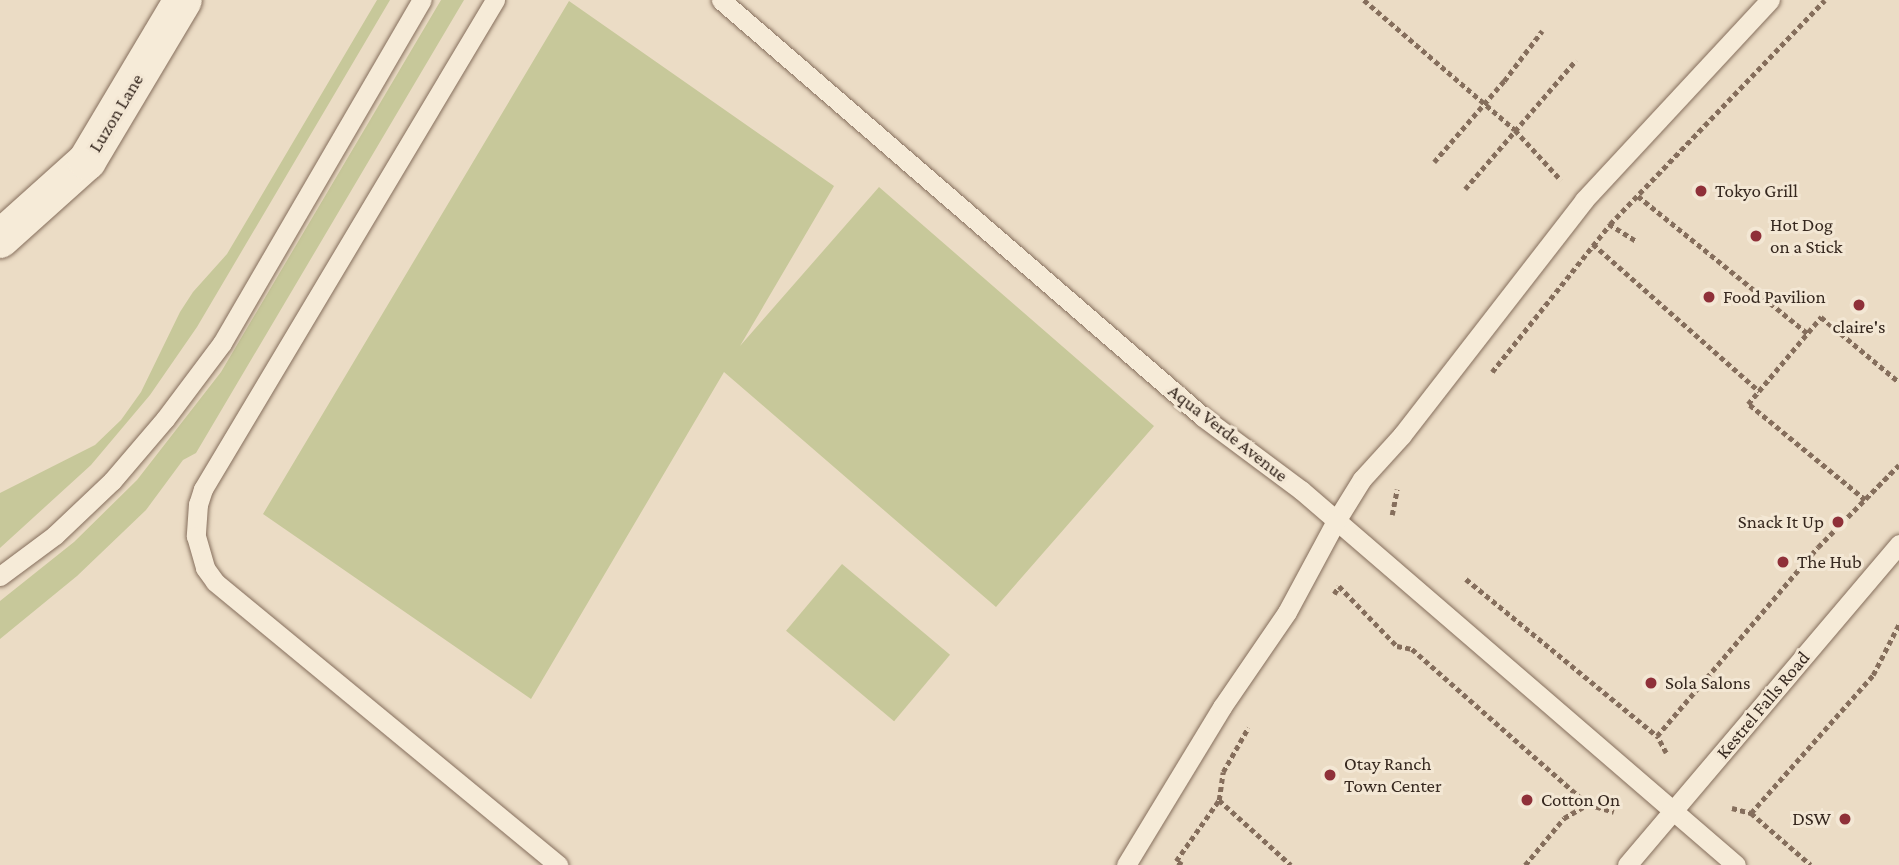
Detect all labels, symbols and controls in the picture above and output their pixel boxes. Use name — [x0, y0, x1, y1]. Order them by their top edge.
street label: Luzon Lane — [84, 70, 148, 156]
place label: Tokyo Grill — [1715, 180, 1798, 202]
marker: Tokyo Grill — [1693, 183, 1709, 199]
place label: Hot Dog on a Stick — [1770, 214, 1843, 258]
marker: Hot Dog on a Stick — [1748, 228, 1764, 244]
place label: Food Pavilion — [1723, 286, 1826, 308]
marker: Food Pavilion — [1701, 289, 1717, 305]
marker: claire's — [1851, 297, 1867, 313]
place label: claire's — [1832, 316, 1886, 338]
street label: Aqua Verde Avenue — [1164, 379, 1292, 487]
place label: Snack It Up — [1738, 511, 1824, 533]
marker: Snack It Up — [1830, 514, 1846, 530]
place label: The Hub — [1797, 551, 1862, 573]
marker: The Hub — [1775, 554, 1791, 570]
street label: Kestrel Falls Road — [1711, 647, 1815, 763]
place label: Sola Salons — [1665, 672, 1750, 694]
marker: Sola Salons — [1643, 675, 1659, 691]
place label: Otay Ranch Town Center — [1344, 753, 1442, 797]
marker: Otay Ranch Town Center — [1322, 767, 1338, 783]
place label: Cotton On — [1541, 789, 1620, 811]
marker: Cotton On — [1519, 792, 1535, 808]
place label: DSW — [1792, 808, 1831, 830]
marker: DSW — [1837, 811, 1853, 827]

